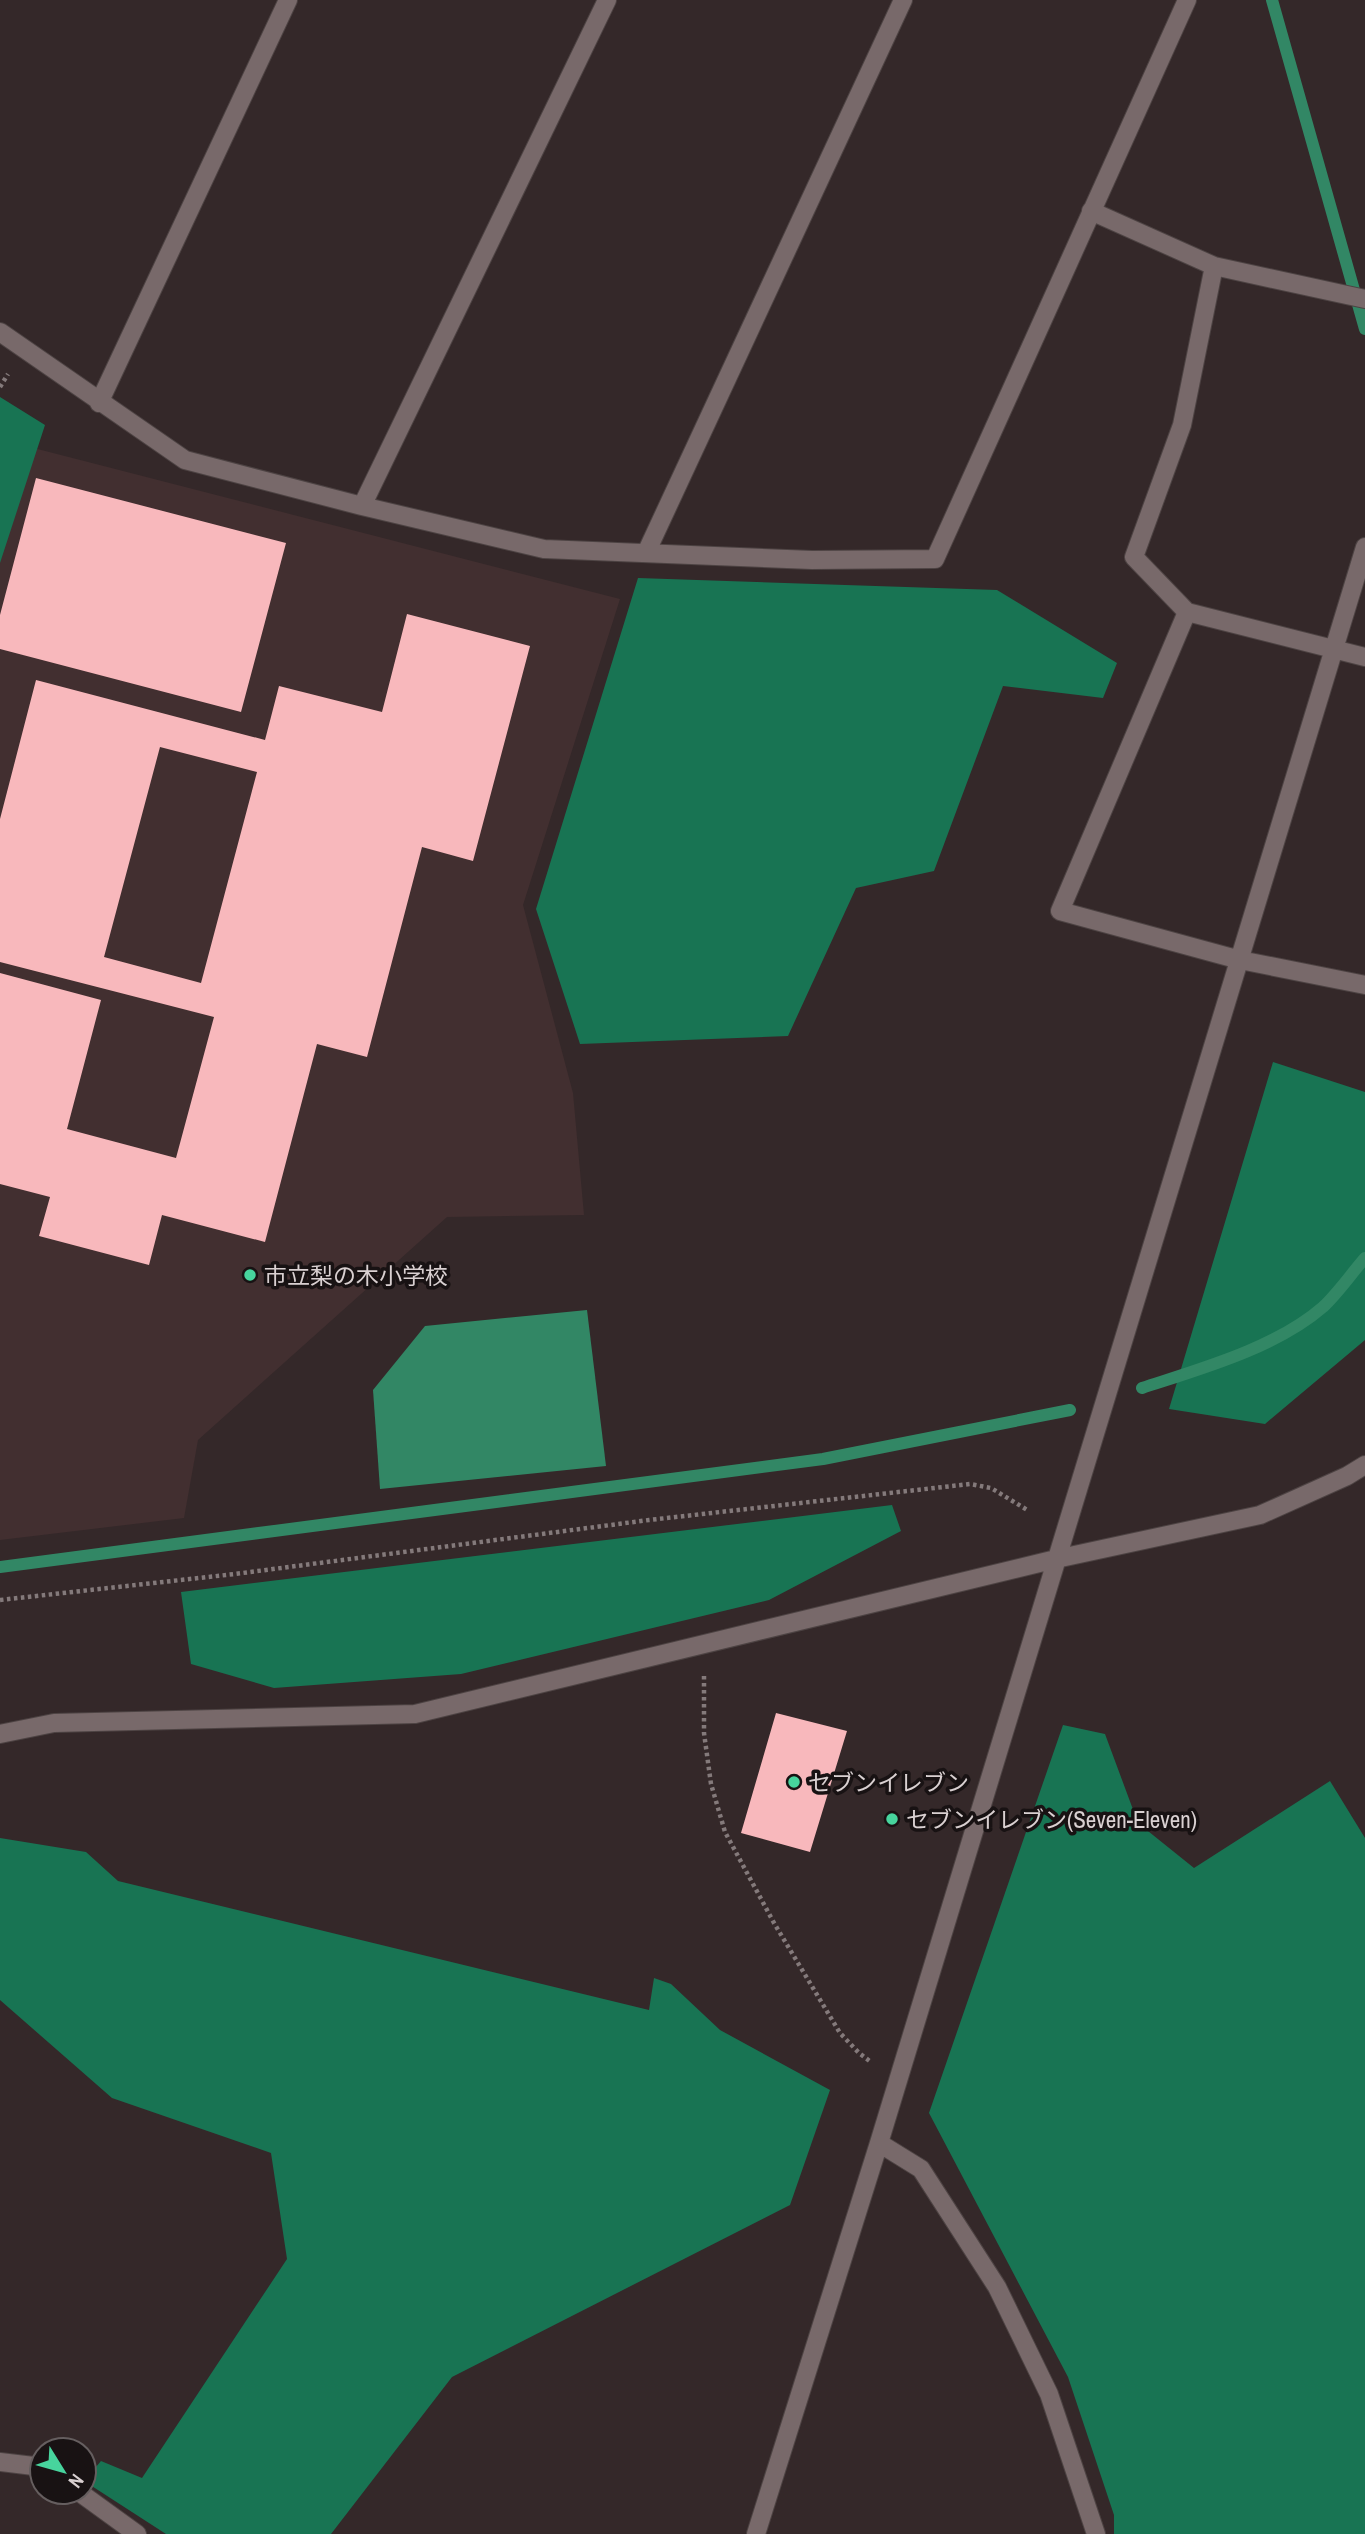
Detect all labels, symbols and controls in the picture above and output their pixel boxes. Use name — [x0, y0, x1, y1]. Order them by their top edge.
place label: 市立梨の木小学校 — [264, 1260, 448, 1291]
marker: 市立梨の木小学校 — [242, 1267, 258, 1283]
place label: セブンイレブン — [808, 1767, 969, 1798]
marker: セブンイレブン — [786, 1774, 802, 1790]
place label: セブンイレブン(Seven-Eleven) — [906, 1804, 1197, 1835]
marker: セブンイレブン(Seven-Eleven) — [884, 1811, 900, 1827]
north arrow — [28, 2436, 98, 2506]
text: N — [63, 2469, 90, 2494]

